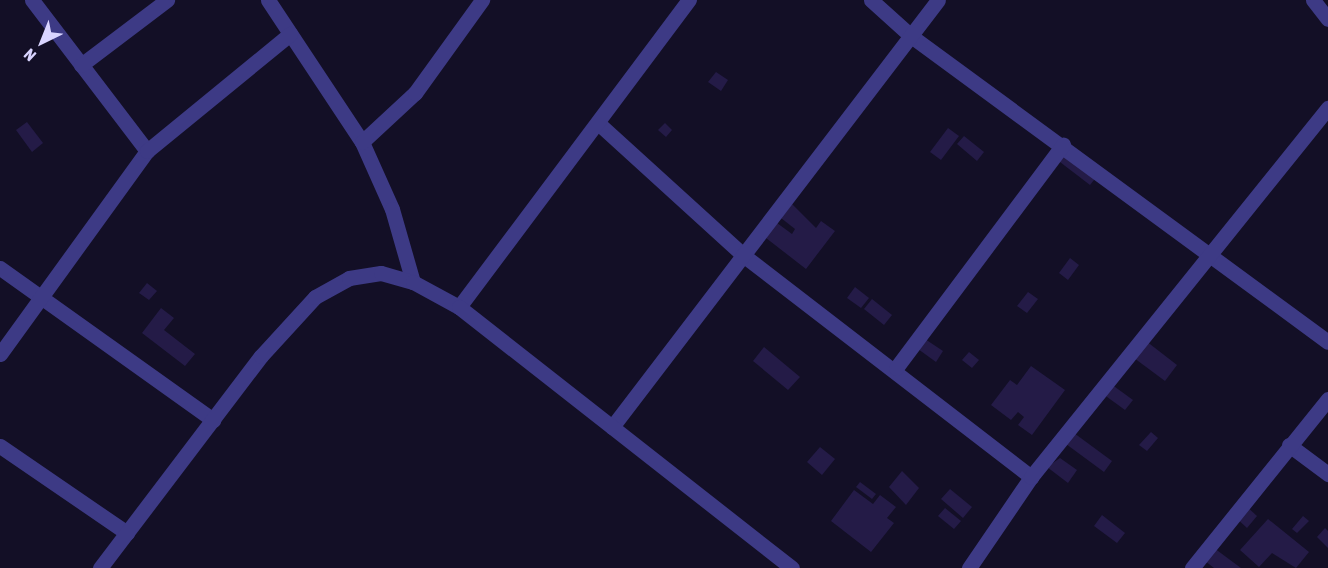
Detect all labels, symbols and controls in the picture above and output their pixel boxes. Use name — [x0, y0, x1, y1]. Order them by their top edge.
north arrow — [12, 12, 72, 72]
text: N — [20, 45, 39, 65]

